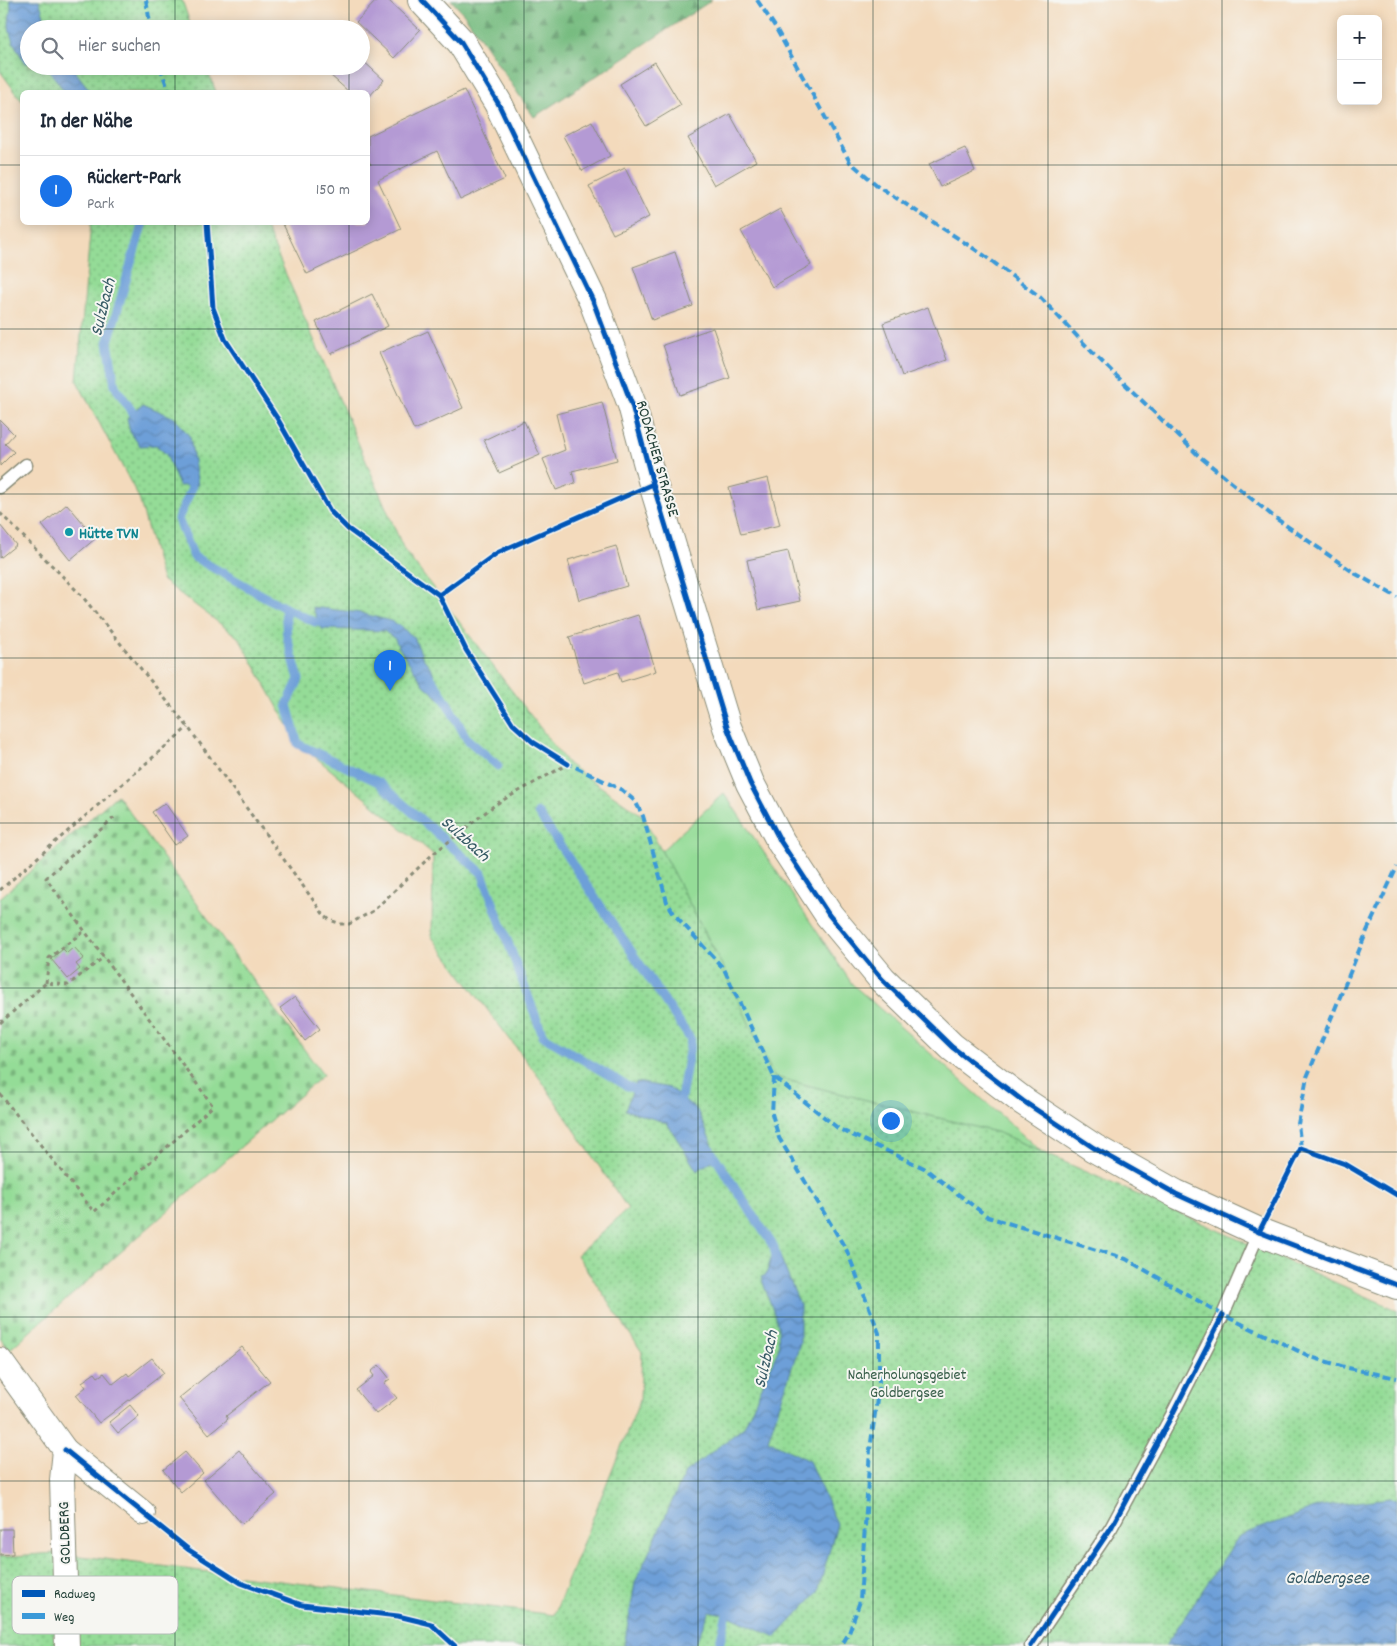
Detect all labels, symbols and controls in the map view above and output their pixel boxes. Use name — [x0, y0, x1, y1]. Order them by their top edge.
map controls — [1337, 15, 1382, 105]
button: + — [1337, 15, 1382, 60]
search box — [20, 20, 370, 75]
icon: search — [38, 34, 66, 62]
text: Hier suchen — [78, 34, 161, 61]
button: − — [1337, 60, 1382, 105]
text: In der Nähe — [40, 108, 132, 138]
text: Rückert-Park — [87, 166, 181, 193]
text: 1 — [54, 179, 58, 202]
text: 150 m — [316, 179, 350, 202]
text: Park — [87, 193, 114, 216]
water label: Sulzbach — [85, 275, 124, 339]
street label: RODACHER STRASSE — [629, 398, 684, 520]
place label: Hütte TVN — [79, 523, 139, 546]
marker: Hütte TVN — [63, 526, 75, 538]
pin: 1 — [374, 650, 406, 691]
water label: Sulzbach — [434, 811, 495, 869]
your location — [878, 1108, 904, 1134]
water label: Sulzbach — [749, 1328, 786, 1391]
park label: Naherholungsgebiet Goldbergsee — [848, 1364, 967, 1405]
street label: GOLDBERG — [53, 1501, 78, 1565]
water label: Goldbergsee — [1285, 1567, 1370, 1592]
legend — [12, 1576, 178, 1634]
text: Radweg — [54, 1585, 95, 1605]
text: Weg — [54, 1608, 74, 1628]

